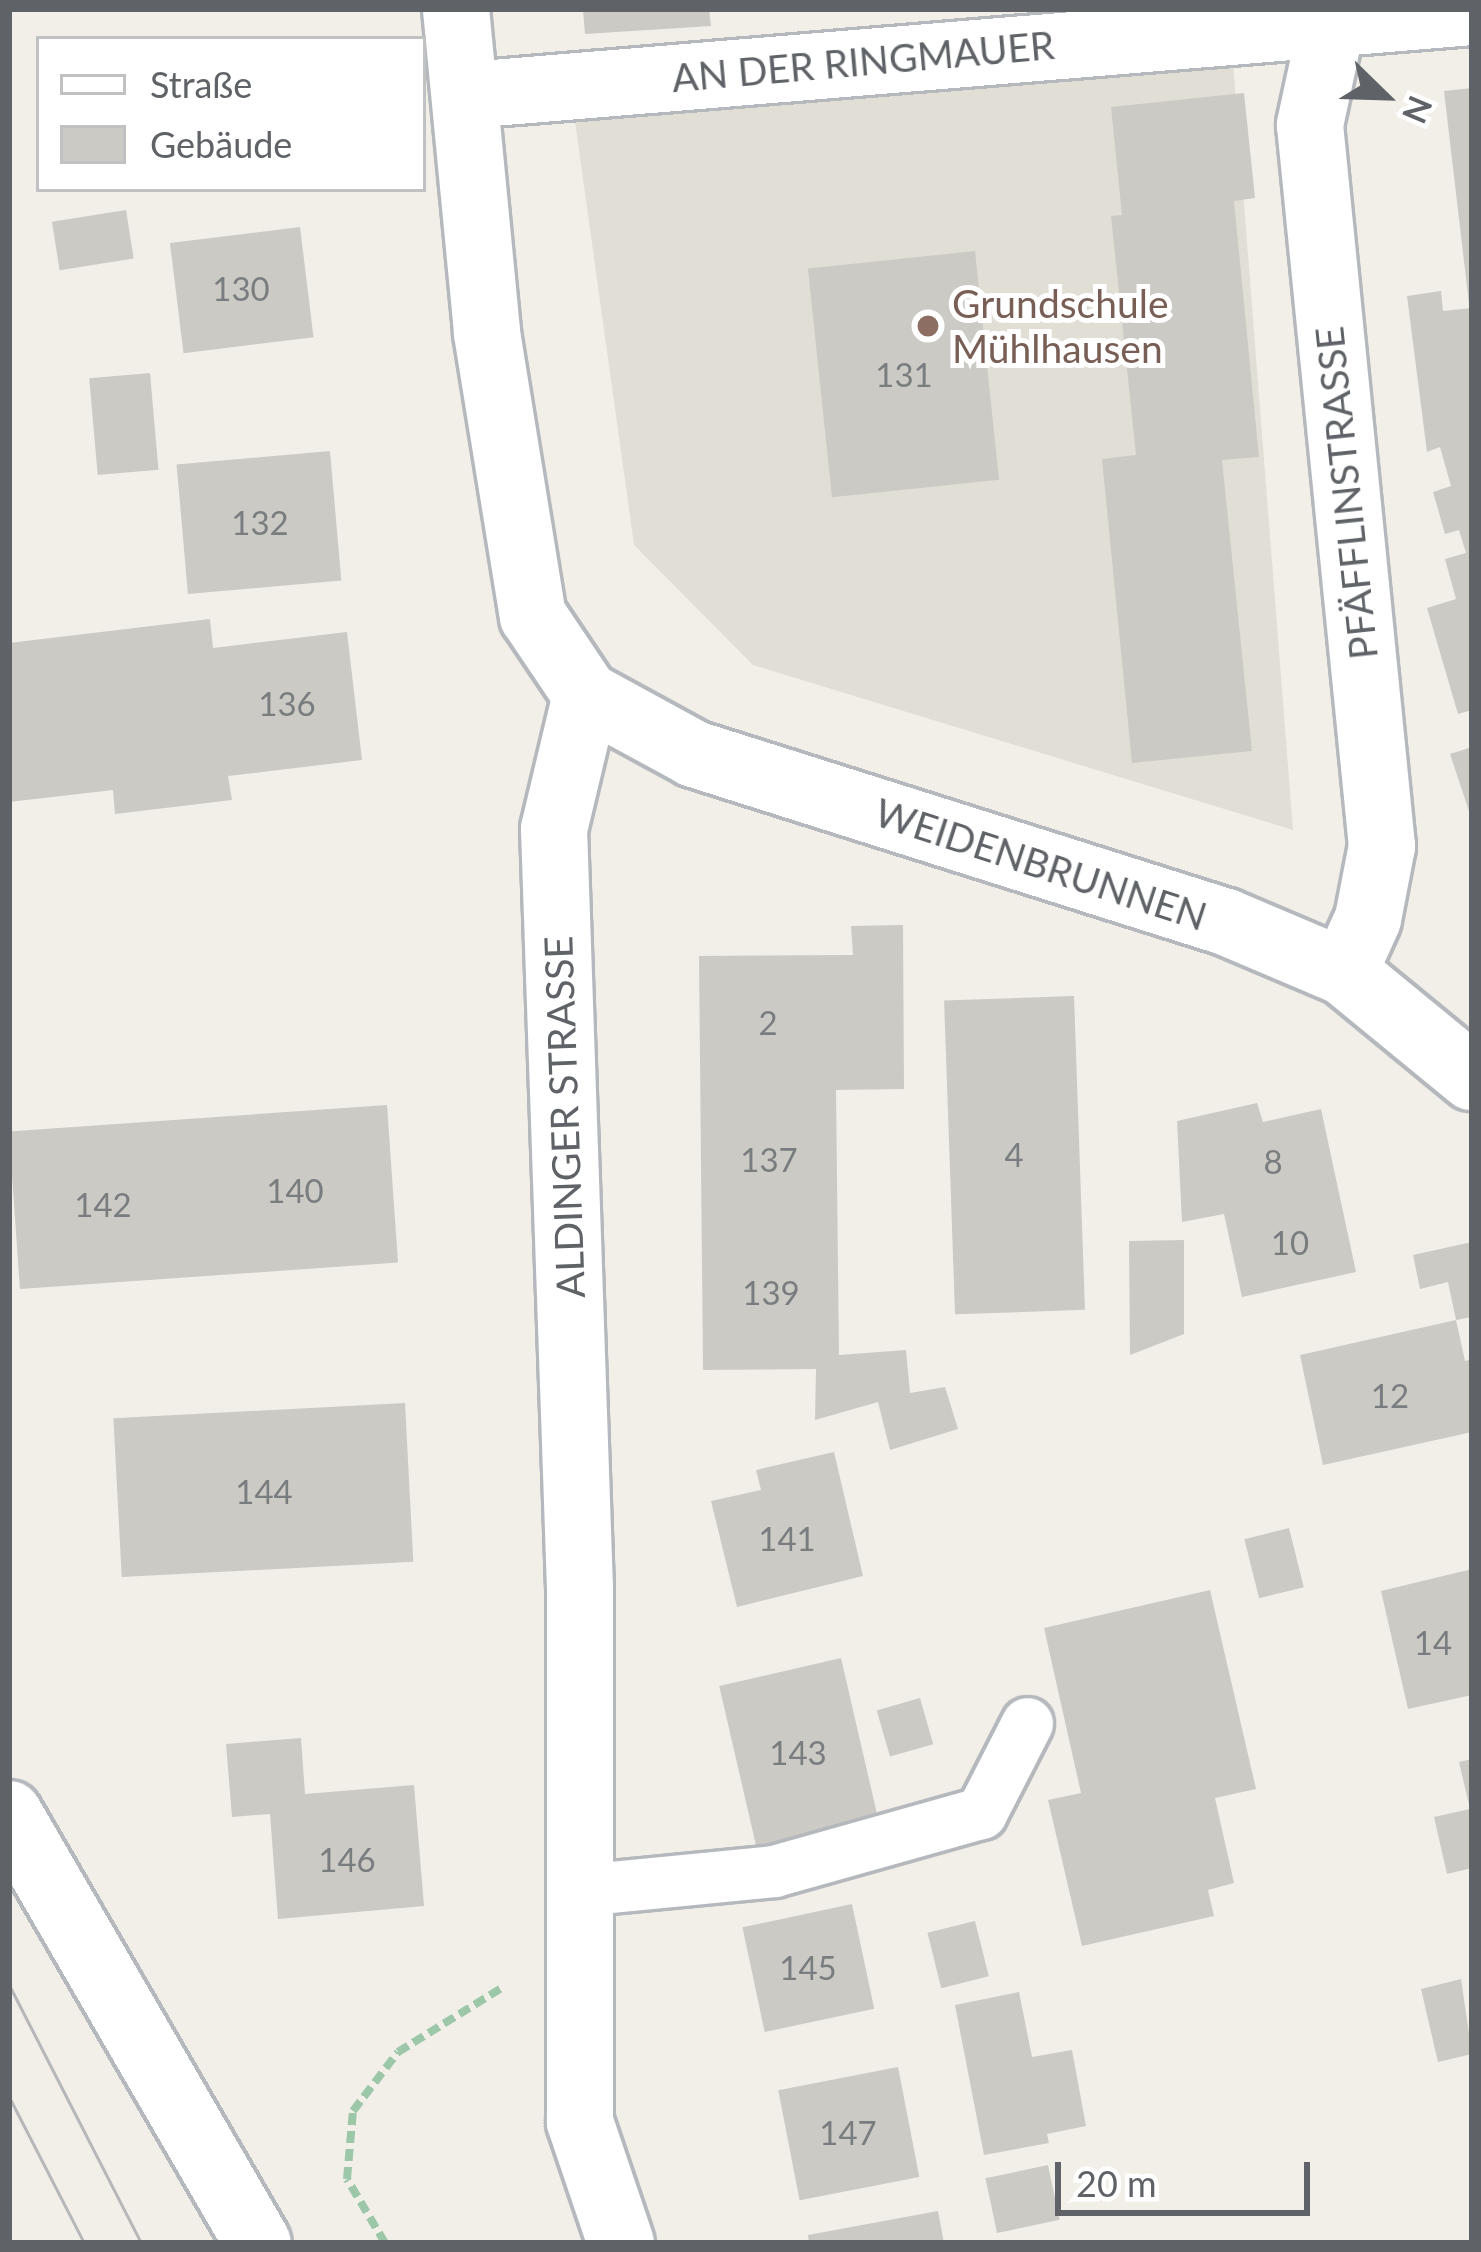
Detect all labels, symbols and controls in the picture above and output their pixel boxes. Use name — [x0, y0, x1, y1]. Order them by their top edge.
street label: AN DER RINGMAUER — [670, 21, 1056, 101]
legend — [36, 36, 426, 192]
north arrow — [1325, 36, 1445, 156]
text: Straße — [150, 62, 252, 106]
text: N — [1395, 91, 1442, 130]
text: Gebäude — [150, 122, 292, 166]
house number: 130 — [212, 269, 270, 309]
place label: Grundschule Mühlhausen — [952, 281, 1169, 372]
marker: Grundschule Mühlhausen — [915, 313, 941, 339]
street label: PFÄFFLINSTRASSE — [1305, 324, 1387, 662]
house number: 131 — [875, 355, 933, 395]
house number: 132 — [231, 503, 289, 543]
house number: 136 — [258, 684, 316, 724]
street label: WEIDENBRUNNEN — [869, 788, 1213, 940]
street label: ALDINGER STRASSE — [534, 935, 594, 1299]
house number: 2 — [758, 1003, 778, 1043]
house number: 4 — [1004, 1135, 1024, 1175]
house number: 137 — [740, 1140, 798, 1180]
house number: 8 — [1263, 1142, 1283, 1182]
house number: 140 — [266, 1171, 324, 1211]
house number: 142 — [74, 1185, 132, 1225]
house number: 10 — [1271, 1223, 1309, 1263]
house number: 139 — [742, 1273, 800, 1313]
house number: 12 — [1371, 1376, 1409, 1416]
house number: 144 — [235, 1472, 293, 1512]
house number: 141 — [758, 1519, 816, 1559]
house number: 14 — [1414, 1623, 1452, 1663]
house number: 143 — [769, 1733, 827, 1773]
house number: 146 — [318, 1840, 376, 1880]
house number: 145 — [779, 1948, 837, 1988]
house number: 147 — [819, 2113, 877, 2153]
scale bar — [1061, 2138, 1316, 2212]
text: 20 m — [1076, 2161, 1157, 2205]

